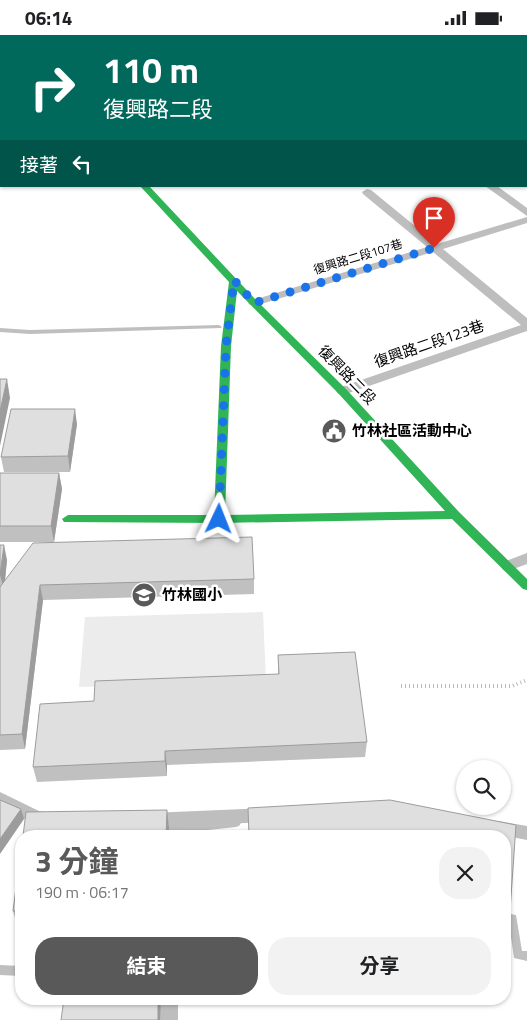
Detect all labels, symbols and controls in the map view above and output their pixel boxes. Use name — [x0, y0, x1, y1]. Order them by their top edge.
text: 06:14 — [25, 3, 72, 32]
text: 110 m — [103, 43, 199, 97]
icon: right — [20, 55, 85, 120]
text: 復興路二段 — [103, 92, 213, 126]
text: 接著 — [20, 150, 58, 179]
icon: left — [68, 150, 96, 178]
pin — [413, 197, 455, 248]
icon: arrive — [420, 204, 448, 232]
street label: 復興路二段107巷 — [311, 234, 405, 279]
street label: 復興路二段123巷 — [371, 314, 487, 373]
street label: 復興路二段 — [313, 340, 382, 410]
public building icon: 竹林社區活動中心 — [321, 418, 347, 444]
place label: 竹林社區活動中心 — [352, 419, 472, 442]
position arrow — [192, 492, 244, 544]
school or university icon: 竹林國小 — [131, 582, 157, 608]
place label: 竹林國小 — [162, 583, 223, 606]
map controls — [456, 760, 511, 815]
button: search — [456, 760, 511, 815]
text: 3 分鐘 — [35, 838, 118, 884]
button: close — [439, 847, 491, 899]
text: 190 m · 06:17 — [35, 880, 129, 904]
button: 結束 — [35, 937, 258, 995]
button: 分享 — [268, 937, 491, 995]

